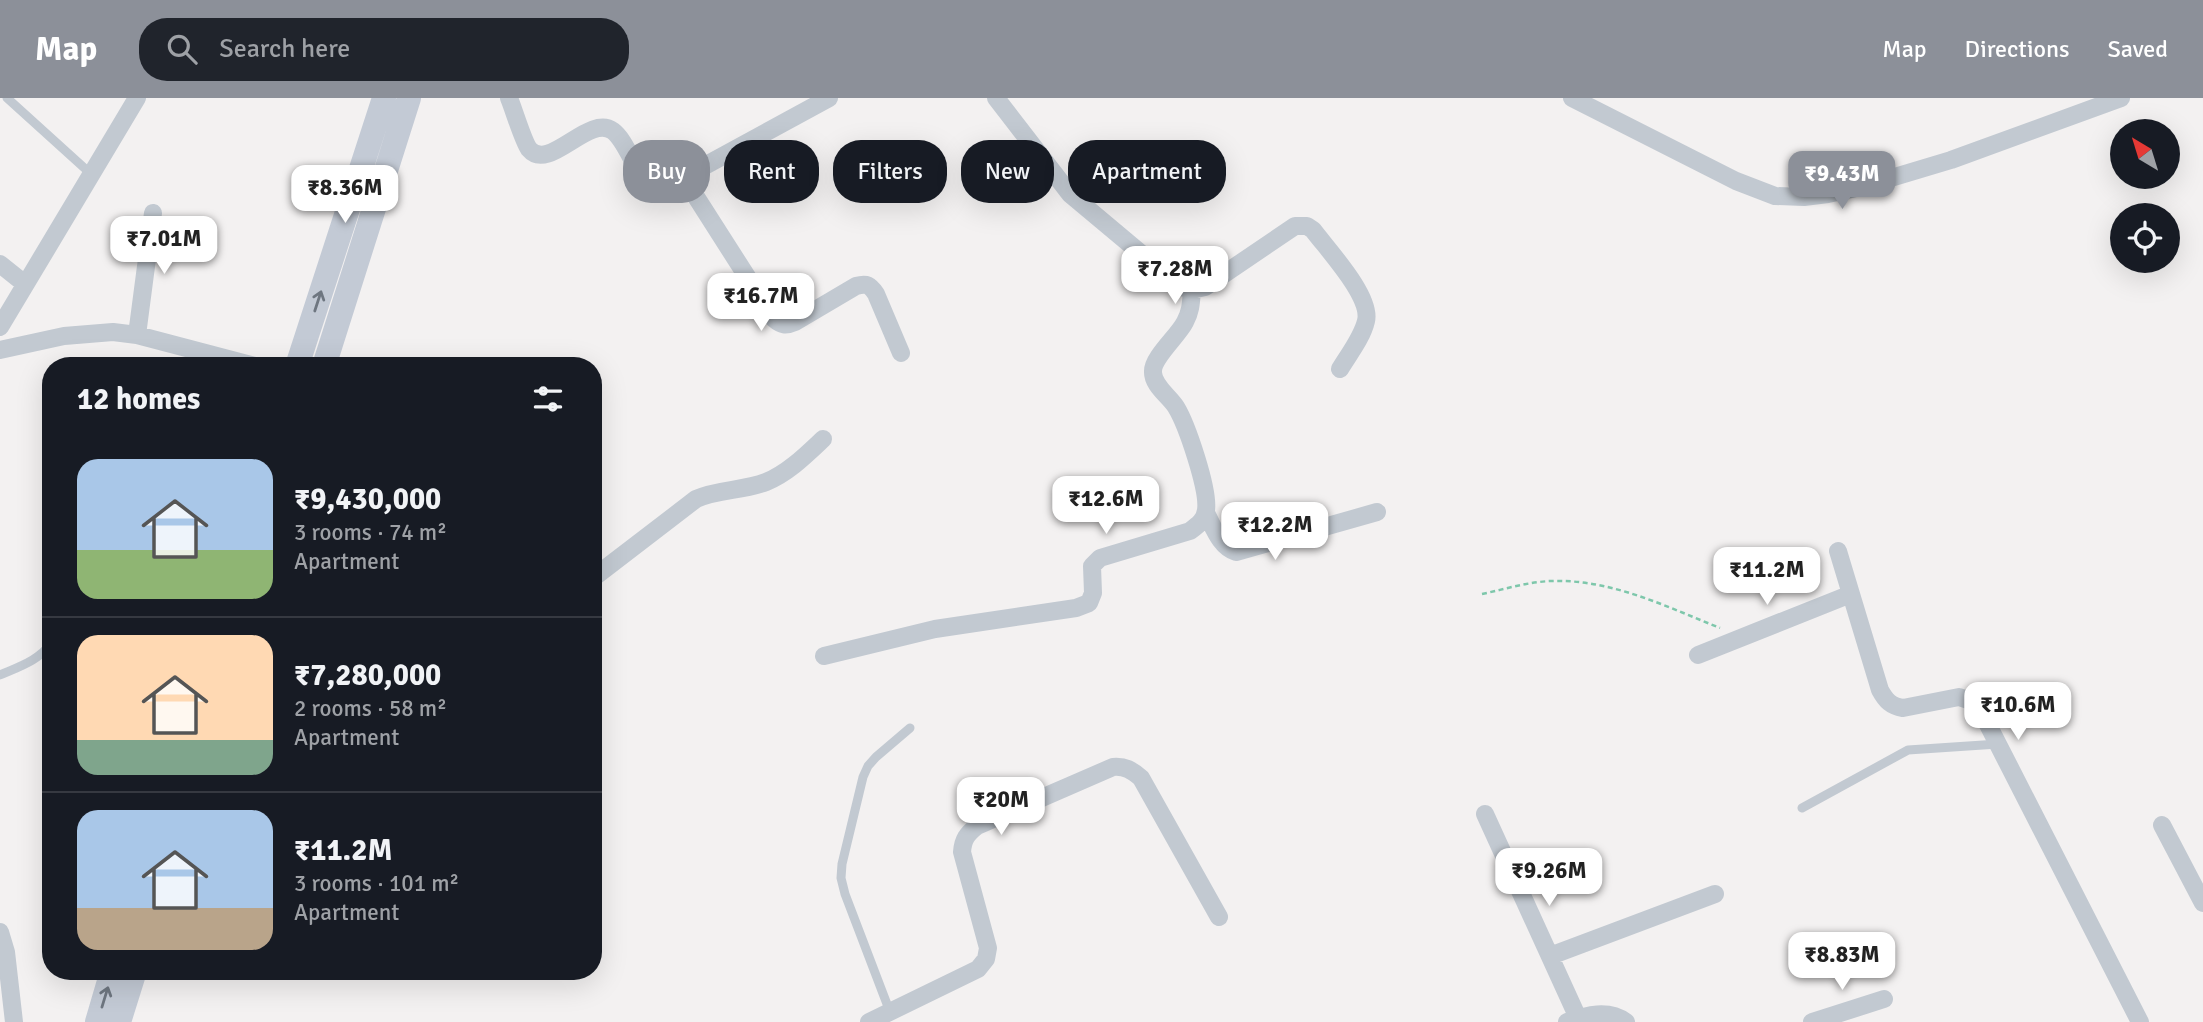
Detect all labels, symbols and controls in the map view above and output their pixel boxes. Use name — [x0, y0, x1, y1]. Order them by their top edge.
search box — [139, 18, 629, 81]
text: Map — [35, 29, 97, 70]
icon: search — [163, 30, 201, 68]
text: Search here — [219, 33, 350, 65]
text: Map — [1882, 34, 1927, 64]
text: Directions — [1965, 34, 2070, 64]
text: Saved — [2108, 34, 2168, 64]
north arrow — [2110, 119, 2180, 189]
map controls — [2110, 119, 2180, 273]
chip: Buy — [623, 140, 710, 203]
chip: Rent — [724, 140, 819, 203]
chip: Filters — [833, 140, 947, 203]
chip: New — [961, 140, 1054, 203]
chip: Apartment — [1068, 140, 1226, 203]
pin: ₹9.43M — [1785, 152, 1899, 211]
text: ₹9.43M — [1804, 159, 1880, 188]
pin: ₹8.36M — [288, 166, 402, 225]
text: ₹8.36M — [307, 173, 383, 202]
button: locate — [2110, 203, 2180, 273]
pin: ₹7.01M — [107, 216, 221, 276]
text: ₹7.01M — [126, 224, 202, 253]
pin: ₹7.28M — [1118, 246, 1232, 306]
text: ₹7.28M — [1137, 254, 1213, 283]
pin: ₹16.7M — [704, 274, 818, 333]
text: ₹16.7M — [723, 281, 799, 310]
one-way arrow — [313, 290, 325, 312]
icon: filters — [529, 380, 567, 418]
text: 12 homes — [77, 381, 200, 418]
pin: ₹12.6M — [1049, 476, 1163, 536]
text: ₹9,430,000 — [294, 481, 441, 518]
text: ₹12.6M — [1068, 484, 1144, 513]
icon: home — [133, 487, 217, 571]
pin: ₹12.2M — [1218, 503, 1332, 562]
text: ₹12.2M — [1237, 510, 1313, 539]
text: 3 rooms · 74 m² — [294, 518, 447, 547]
text: Apartment — [294, 547, 399, 576]
pin: ₹11.2M — [1710, 547, 1824, 607]
text: ₹11.2M — [1729, 555, 1805, 584]
text: ₹7,280,000 — [294, 657, 441, 694]
icon: home — [133, 663, 217, 747]
pin: ₹10.6M — [1961, 682, 2075, 742]
text: ₹10.6M — [1980, 690, 2056, 719]
text: 2 rooms · 58 m² — [294, 694, 447, 723]
text: Apartment — [294, 723, 399, 752]
pin: ₹20M — [960, 778, 1042, 837]
text: ₹20M — [973, 785, 1029, 814]
text: ₹11.2M — [294, 832, 392, 869]
icon: home — [133, 838, 217, 922]
pin: ₹9.26M — [1492, 848, 1606, 908]
text: ₹9.26M — [1511, 856, 1587, 885]
text: 3 rooms · 101 m² — [294, 869, 459, 898]
text: Apartment — [294, 898, 399, 927]
pin: ₹8.83M — [1785, 932, 1899, 992]
text: ₹8.83M — [1804, 940, 1880, 969]
one-way arrow — [99, 986, 112, 1008]

